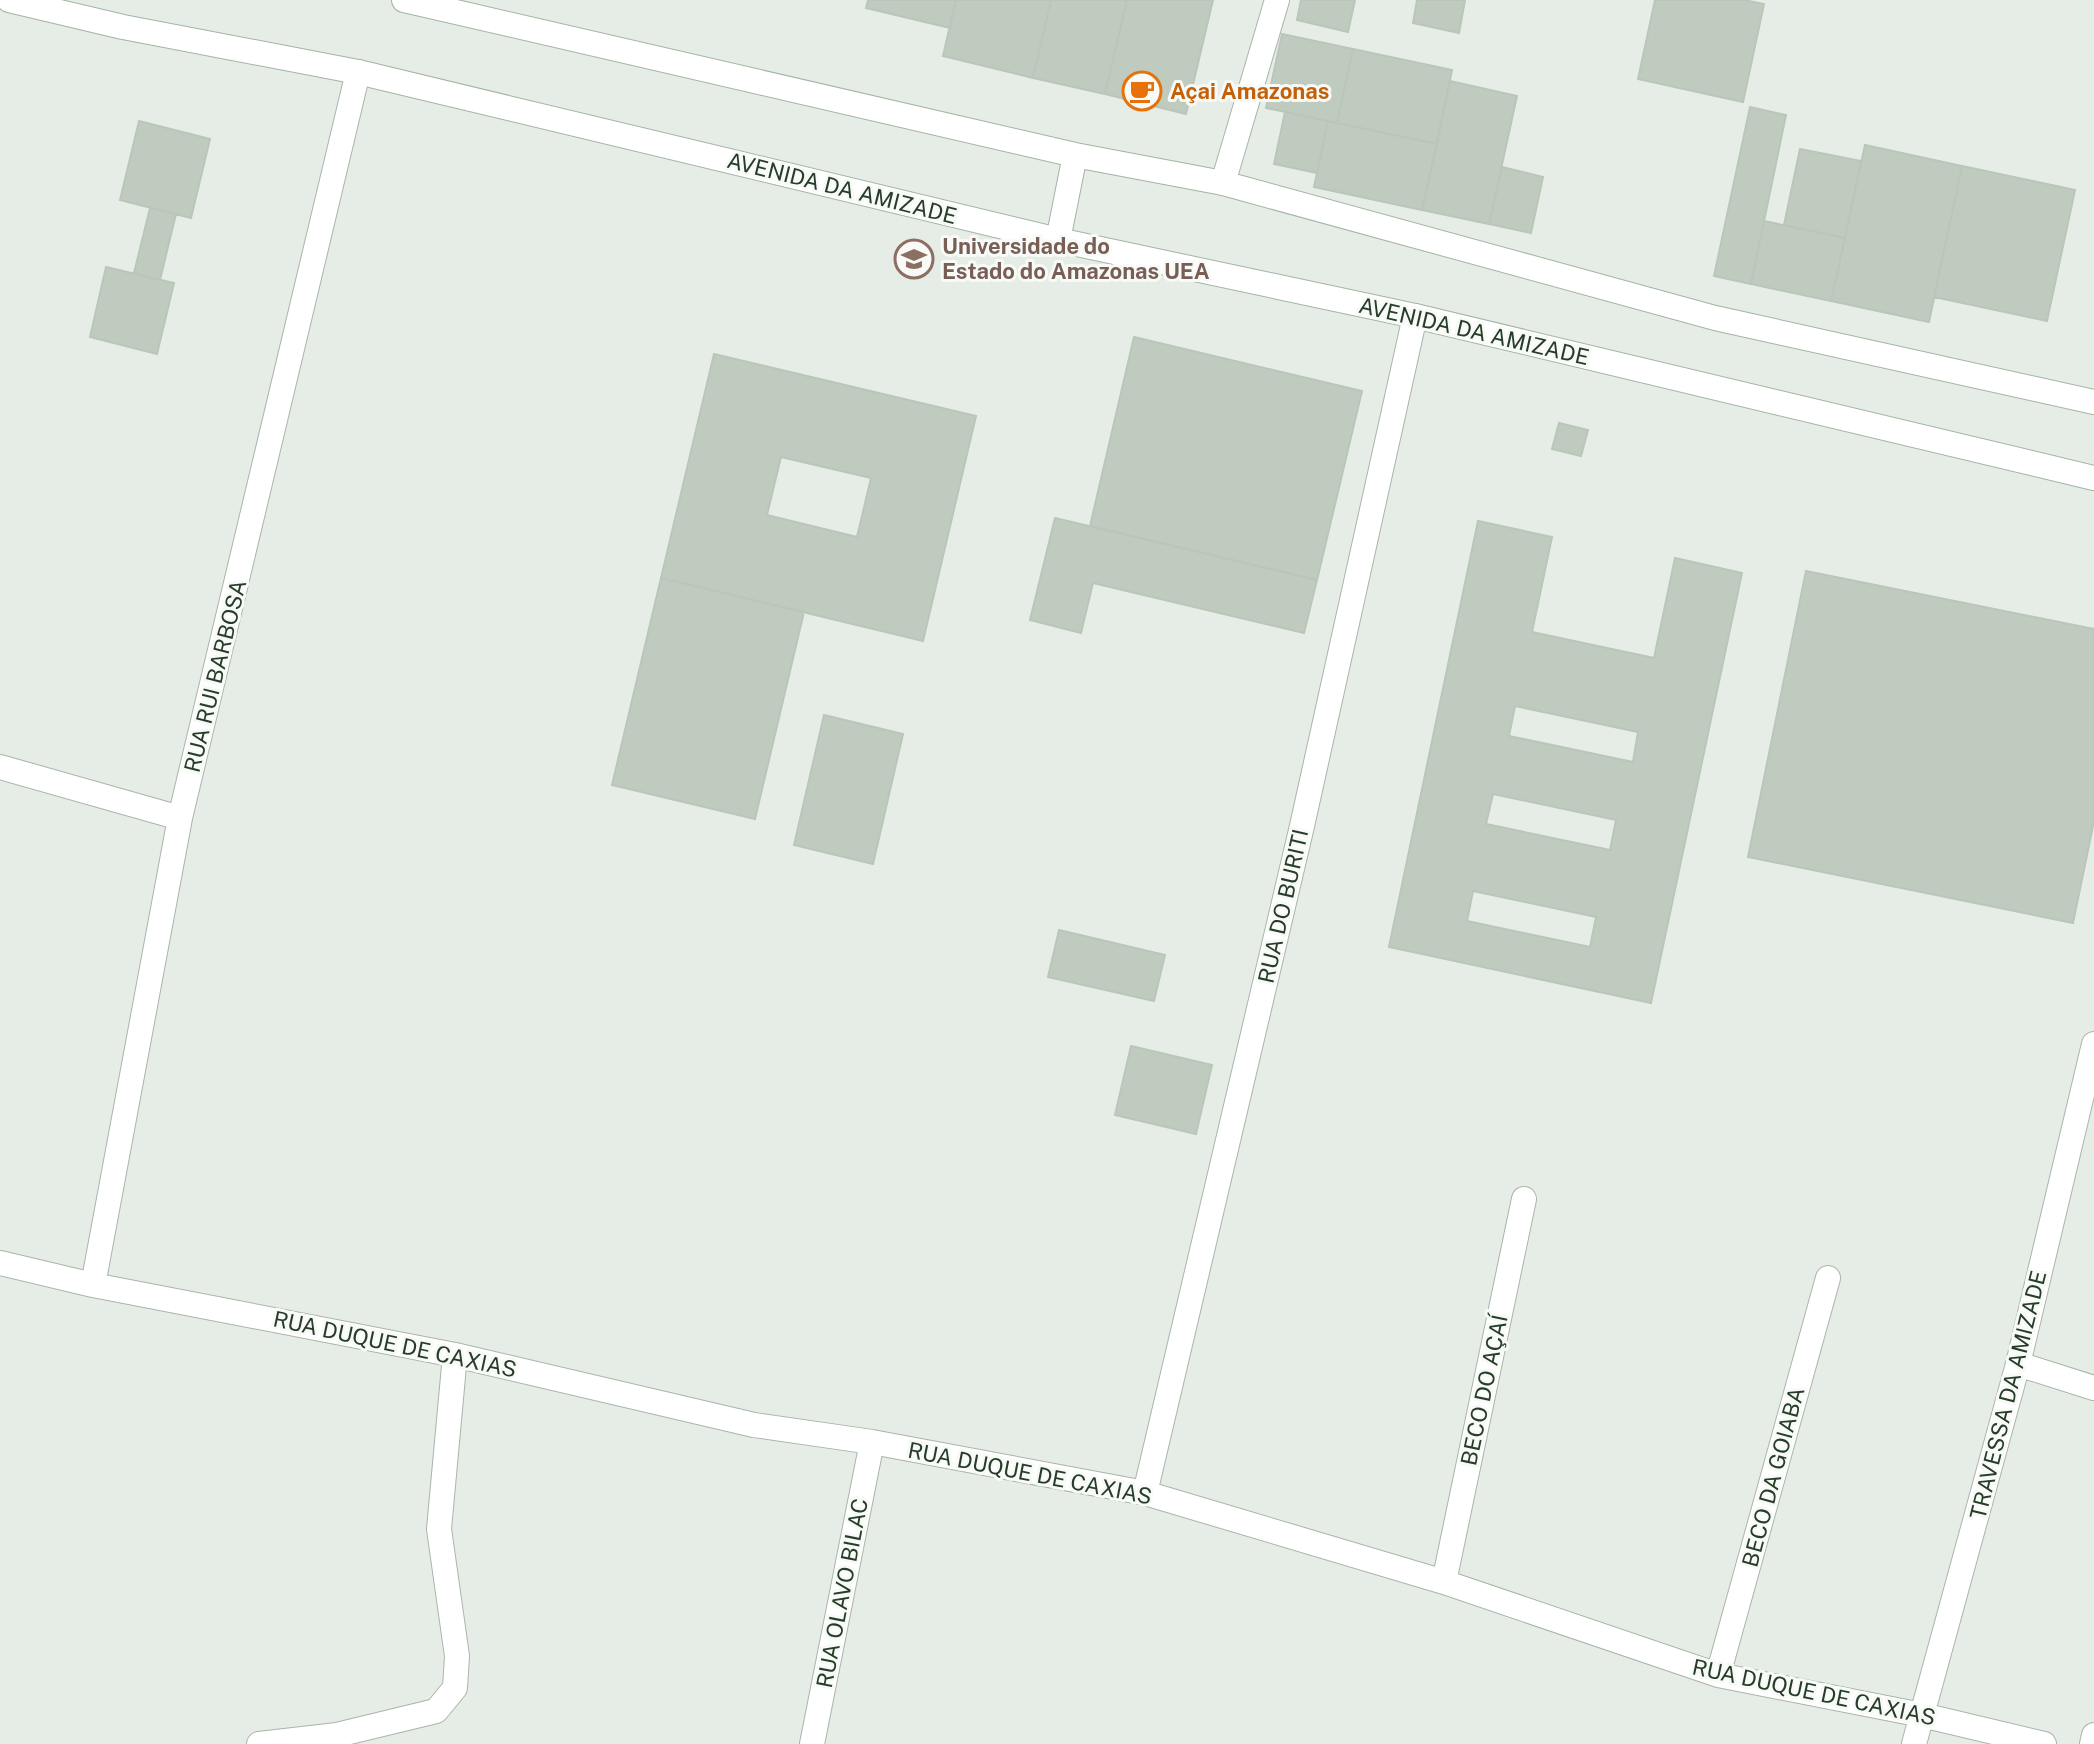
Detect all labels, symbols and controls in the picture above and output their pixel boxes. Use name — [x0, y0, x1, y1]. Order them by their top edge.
cafe icon: Açai Amazonas — [1121, 70, 1163, 112]
place label: Açai Amazonas — [1170, 78, 1329, 104]
street label: AVENIDA DA AMIZADE — [725, 147, 959, 229]
place label: Universidade do Estado do Amazonas UEA — [942, 233, 1210, 284]
school or university icon: Universidade do Estado do Amazonas UEA — [893, 238, 935, 280]
street label: AVENIDA DA AMIZADE — [1356, 292, 1592, 370]
street label: RUA RUI BARBOSA — [179, 577, 251, 775]
street label: RUA DO BURITI — [1253, 826, 1313, 986]
street label: TRAVESSA DA AMIZADE — [1964, 1268, 2052, 1522]
street label: RUA DUQUE DE CAXIAS — [271, 1306, 519, 1382]
street label: BECO DO AÇAÍ — [1455, 1311, 1513, 1468]
street label: BECO DA GOIABA — [1736, 1384, 1810, 1570]
street label: RUA DUQUE DE CAXIAS — [906, 1437, 1154, 1509]
street label: RUA OLAVO BILAC — [811, 1496, 873, 1690]
street label: RUA DUQUE DE CAXIAS — [1690, 1654, 1938, 1730]

